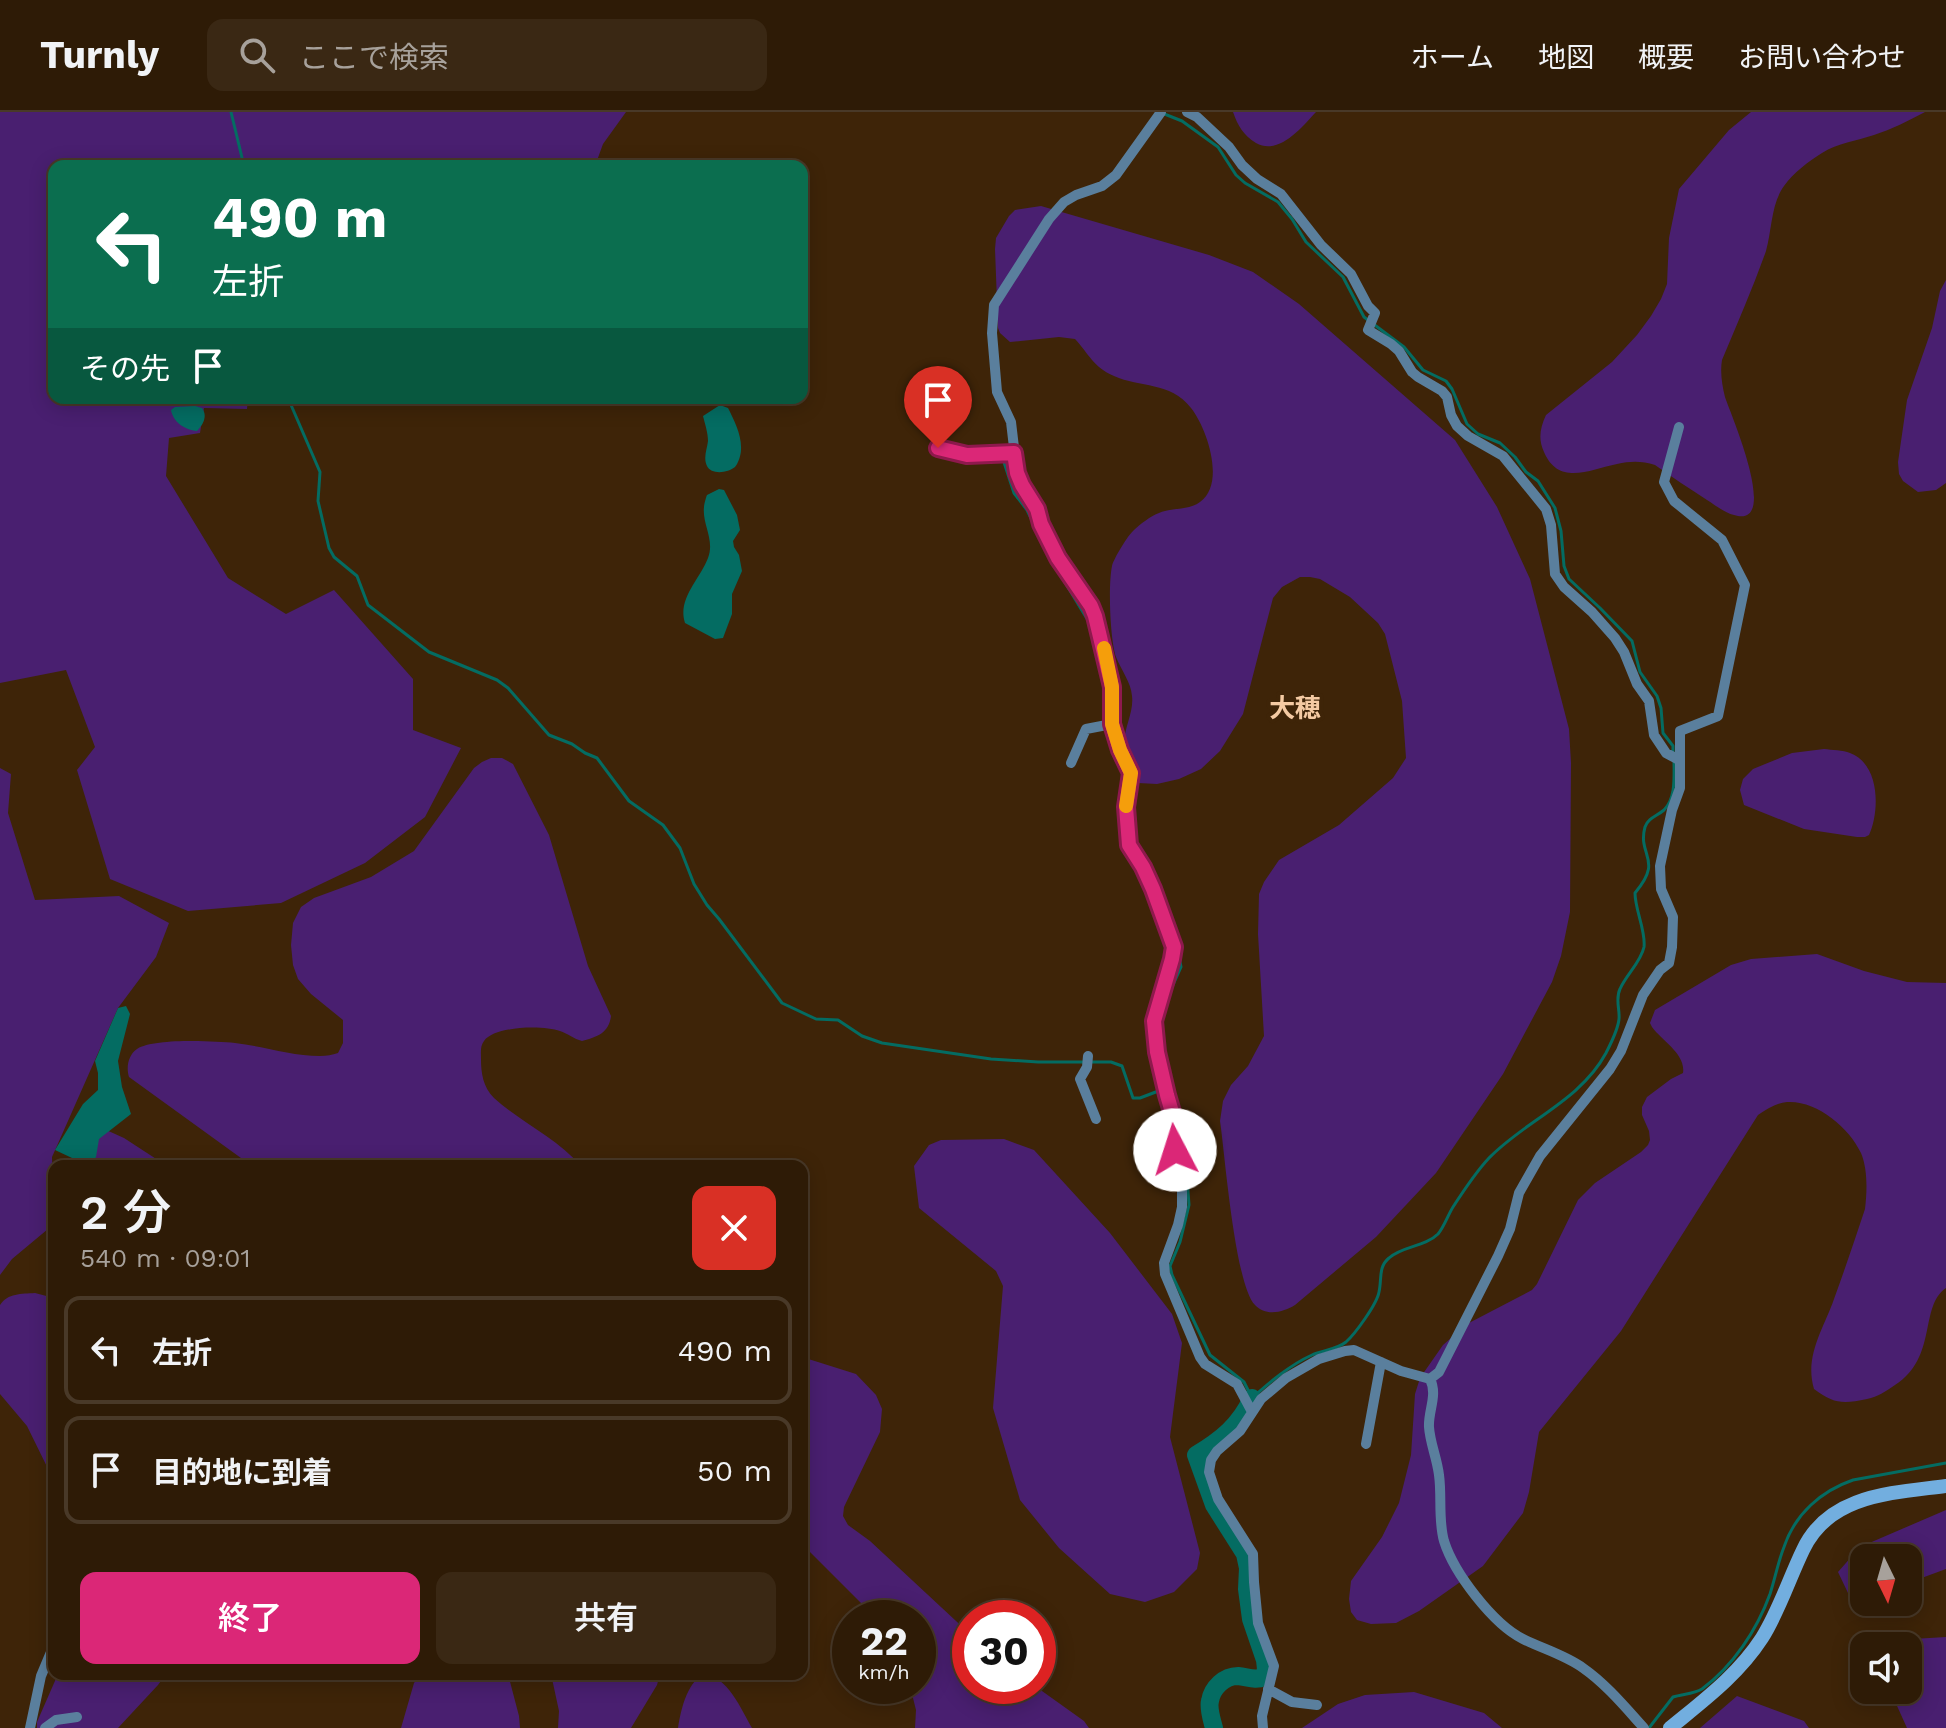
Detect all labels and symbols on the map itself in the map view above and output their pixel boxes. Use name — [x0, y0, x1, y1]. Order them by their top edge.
pin — [904, 366, 972, 448]
district label: 大穂 — [1269, 693, 1321, 723]
position arrow — [1133, 1108, 1217, 1192]
north arrow — [1850, 1544, 1922, 1616]
speed limit sign: 30 — [952, 1600, 1056, 1704]

